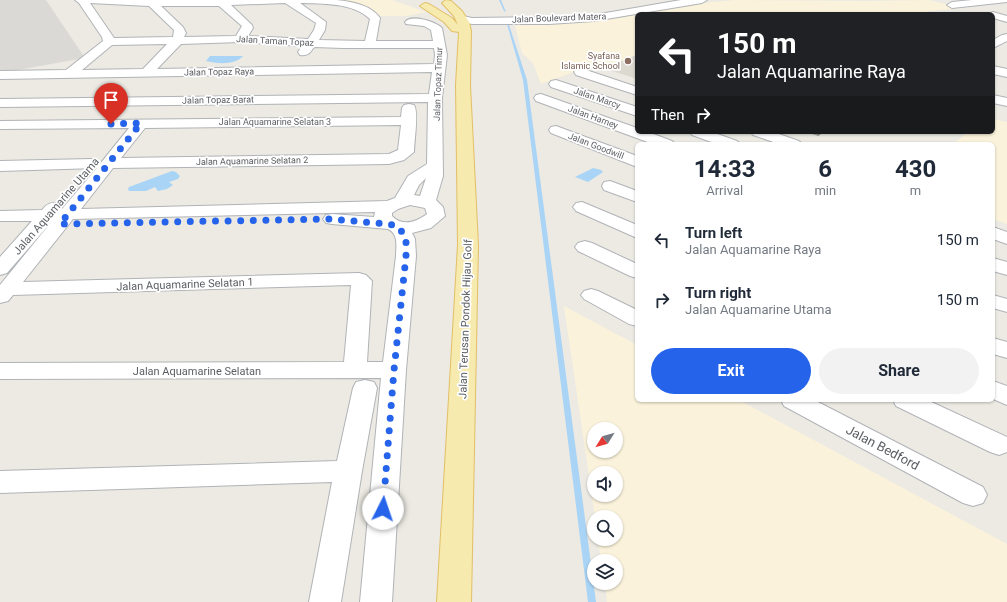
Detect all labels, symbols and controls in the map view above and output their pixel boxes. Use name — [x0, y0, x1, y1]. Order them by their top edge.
street label: Jalan Boulevard Matera — [512, 11, 606, 25]
text: 150 m — [717, 27, 796, 60]
icon: left — [651, 28, 703, 80]
street label: Jalan Taman Topaz — [236, 34, 315, 48]
street label: Jalan Topaz Timur — [432, 47, 444, 121]
place label: Syafana Islamic School — [561, 51, 620, 71]
marker: Syafana Islamic School — [623, 56, 633, 66]
text: Jalan Aquamarine Raya — [717, 61, 906, 82]
street label: Jalan Topaz Raya — [184, 66, 254, 78]
pin — [94, 83, 128, 124]
street label: Jalan Marcy — [572, 85, 622, 111]
icon: arrive — [100, 89, 122, 111]
street label: Jalan Topaz Barat — [182, 94, 254, 106]
street label: Jalan Harney — [567, 103, 620, 131]
icon: right — [692, 104, 714, 126]
text: Then — [651, 106, 684, 124]
street label: Jalan Aquamarine Selatan 3 — [219, 117, 331, 127]
street label: Jalan Goodwill — [567, 131, 625, 161]
street label: Jalan Aquamarine Utama — [11, 155, 102, 257]
street label: Jalan Aquamarine Selatan 2 — [196, 155, 308, 167]
text: 14:33 — [694, 155, 756, 183]
text: 6 — [818, 155, 832, 183]
text: 430 — [895, 155, 936, 183]
text: Arrival — [706, 183, 743, 198]
text: min — [814, 183, 836, 198]
text: m — [910, 183, 921, 198]
text: Turn left — [685, 224, 742, 242]
icon: left — [651, 229, 673, 251]
text: 150 m — [937, 231, 979, 249]
street label: Jalan Terusan Pondok Hijau Golf — [456, 239, 475, 399]
text: Jalan Aquamarine Raya — [685, 242, 821, 257]
street label: Jalan Aquamarine Selatan 1 — [116, 276, 254, 293]
text: Turn right — [685, 284, 751, 302]
icon: right — [651, 289, 673, 311]
text: 150 m — [937, 291, 979, 309]
text: Jalan Aquamarine Utama — [685, 302, 832, 317]
button: Exit — [651, 348, 811, 394]
button: Share — [819, 348, 979, 394]
street label: Jalan Aquamarine Selatan — [133, 365, 261, 378]
north arrow — [587, 422, 623, 458]
map controls — [587, 422, 623, 590]
street label: Jalan Bedford — [844, 422, 922, 473]
button: sound — [587, 466, 623, 502]
position arrow — [362, 488, 404, 530]
button: search — [587, 510, 623, 546]
button: layers — [587, 554, 623, 590]

